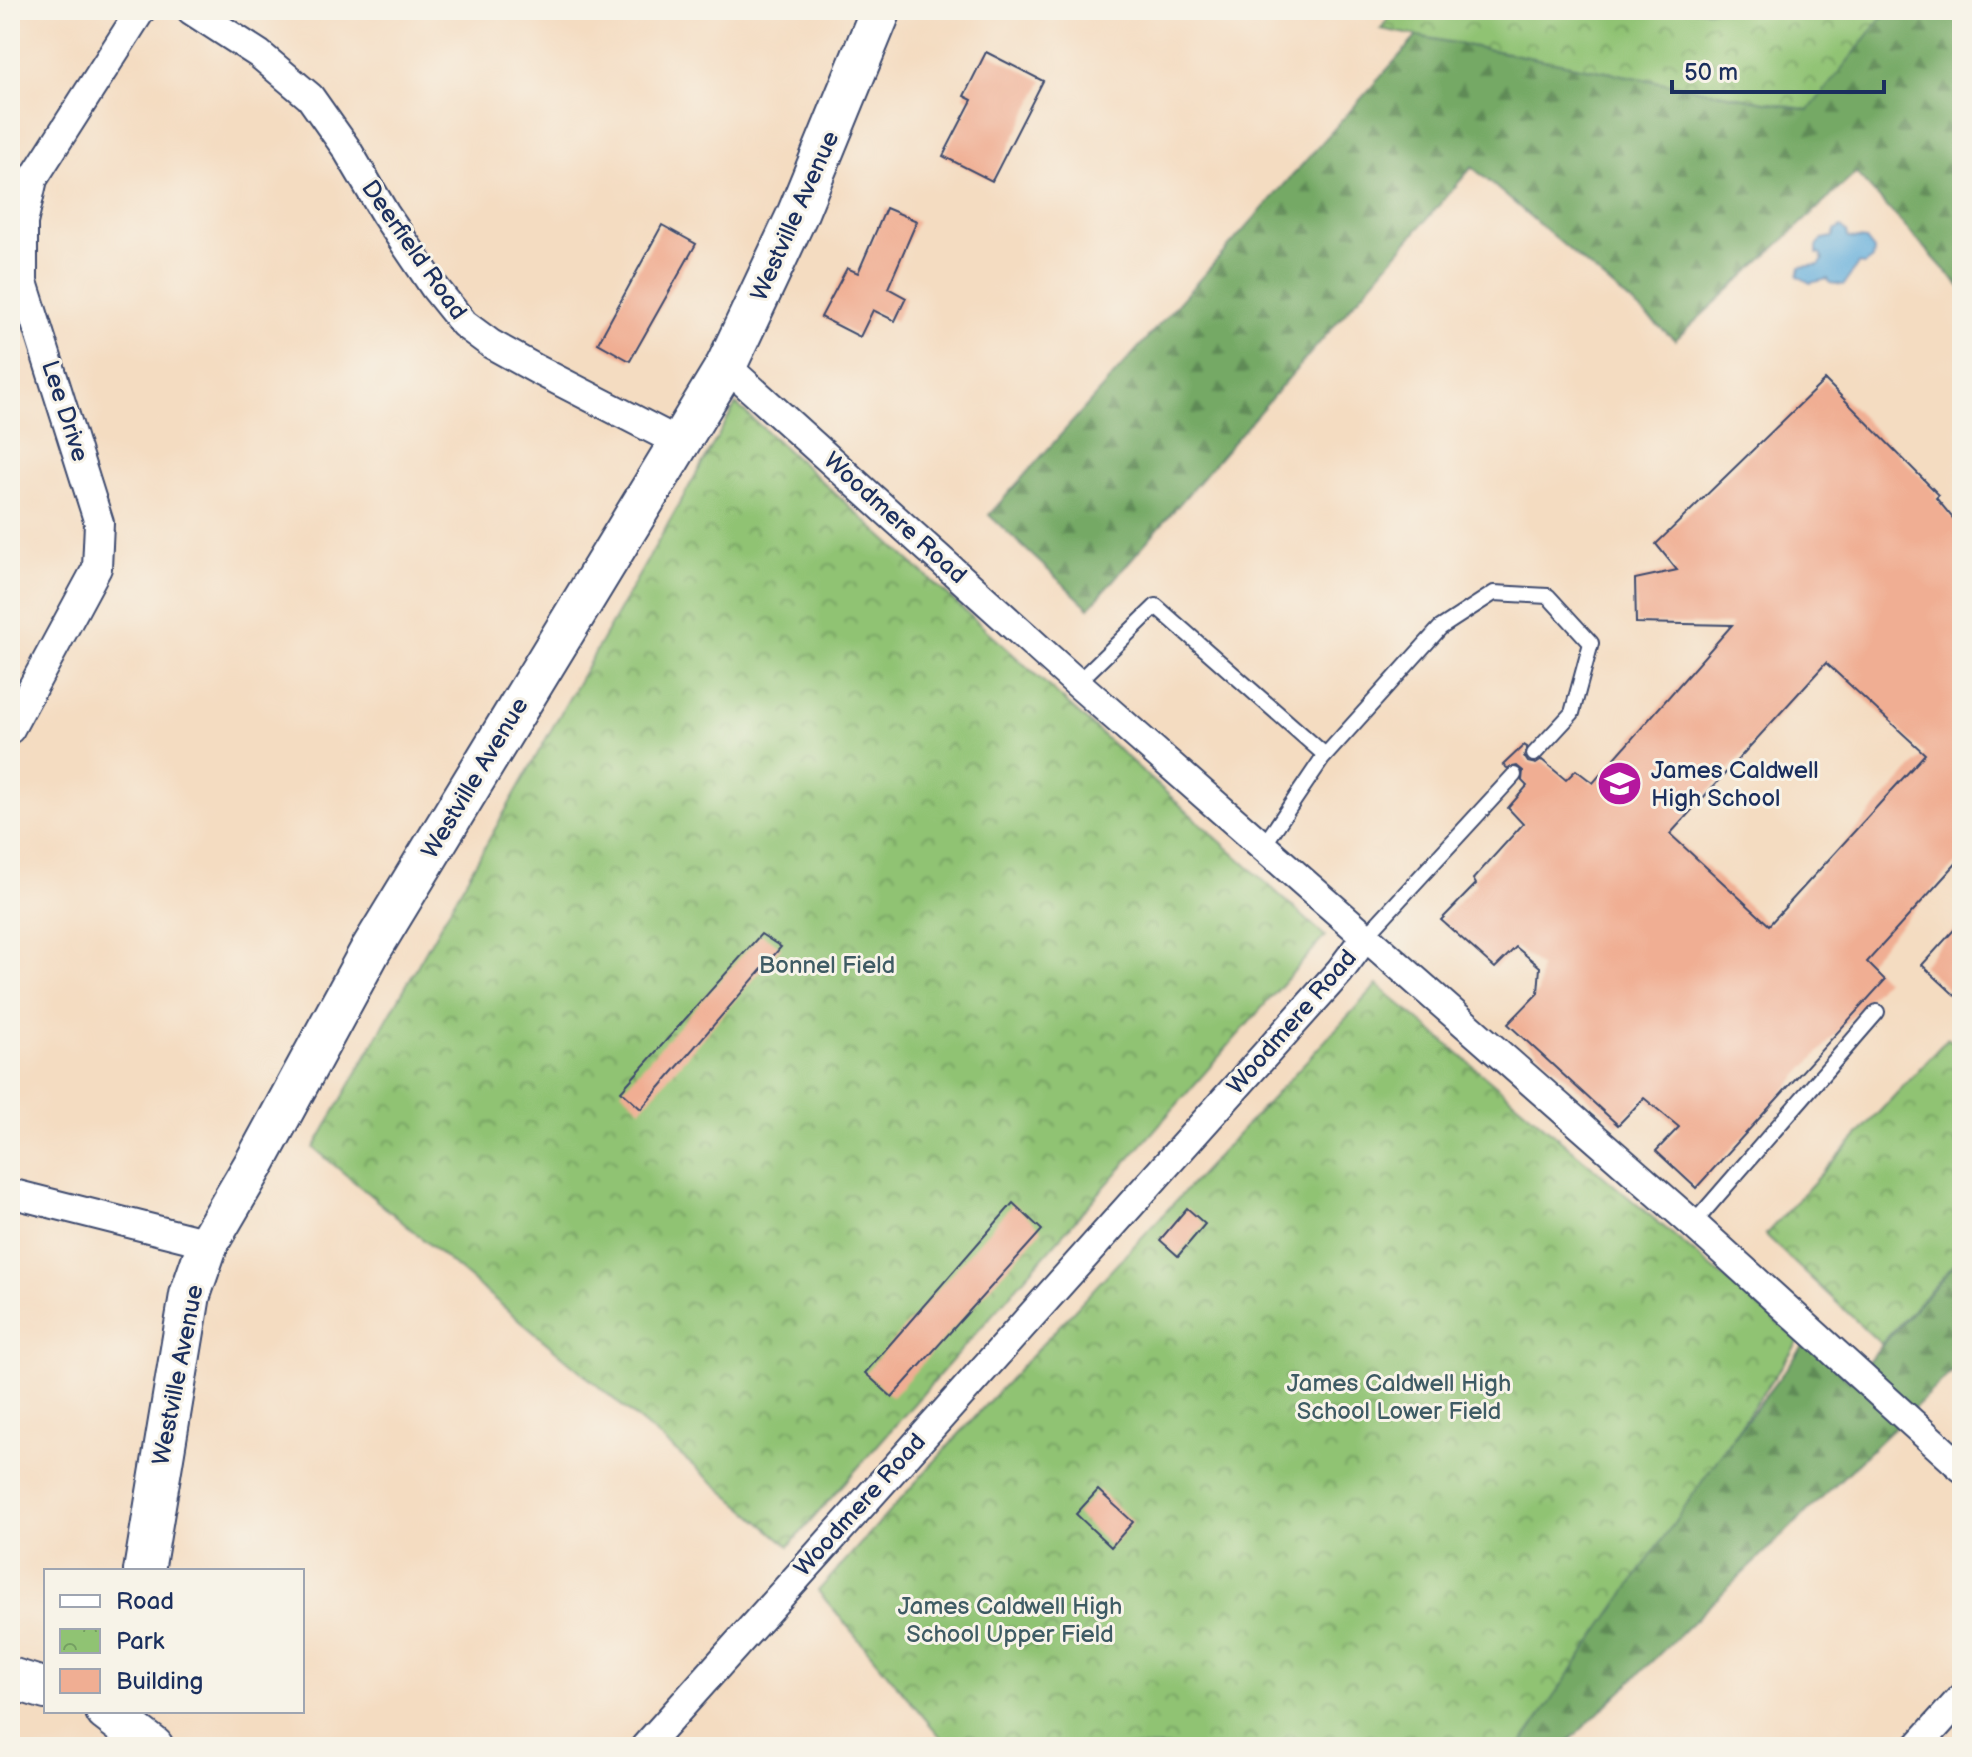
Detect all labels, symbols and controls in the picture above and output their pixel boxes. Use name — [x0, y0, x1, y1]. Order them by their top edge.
scale bar — [1672, 44, 1884, 94]
text: 50 m — [1684, 58, 1738, 87]
street label: Westville Avenue — [745, 127, 845, 305]
street label: Deerfield Road — [355, 175, 473, 325]
street label: Lee Drive — [35, 357, 95, 465]
street label: Woodmere Road — [817, 446, 973, 590]
street label: Westville Avenue — [415, 692, 535, 864]
place label: James Caldwell High School — [1651, 756, 1819, 813]
school or university icon: James Caldwell High School — [1596, 760, 1644, 808]
street label: Woodmere Road — [1221, 944, 1363, 1100]
park label: Bonnel Field — [759, 951, 895, 980]
street label: Westville Avenue — [146, 1282, 210, 1468]
park label: James Caldwell High School Lower Field — [1287, 1369, 1511, 1426]
street label: Woodmere Road — [788, 1427, 932, 1583]
legend — [44, 1569, 304, 1713]
text: Road — [116, 1587, 174, 1616]
park label: James Caldwell High School Upper Field — [898, 1592, 1122, 1649]
text: Park — [116, 1627, 164, 1656]
text: Building — [116, 1667, 203, 1696]

